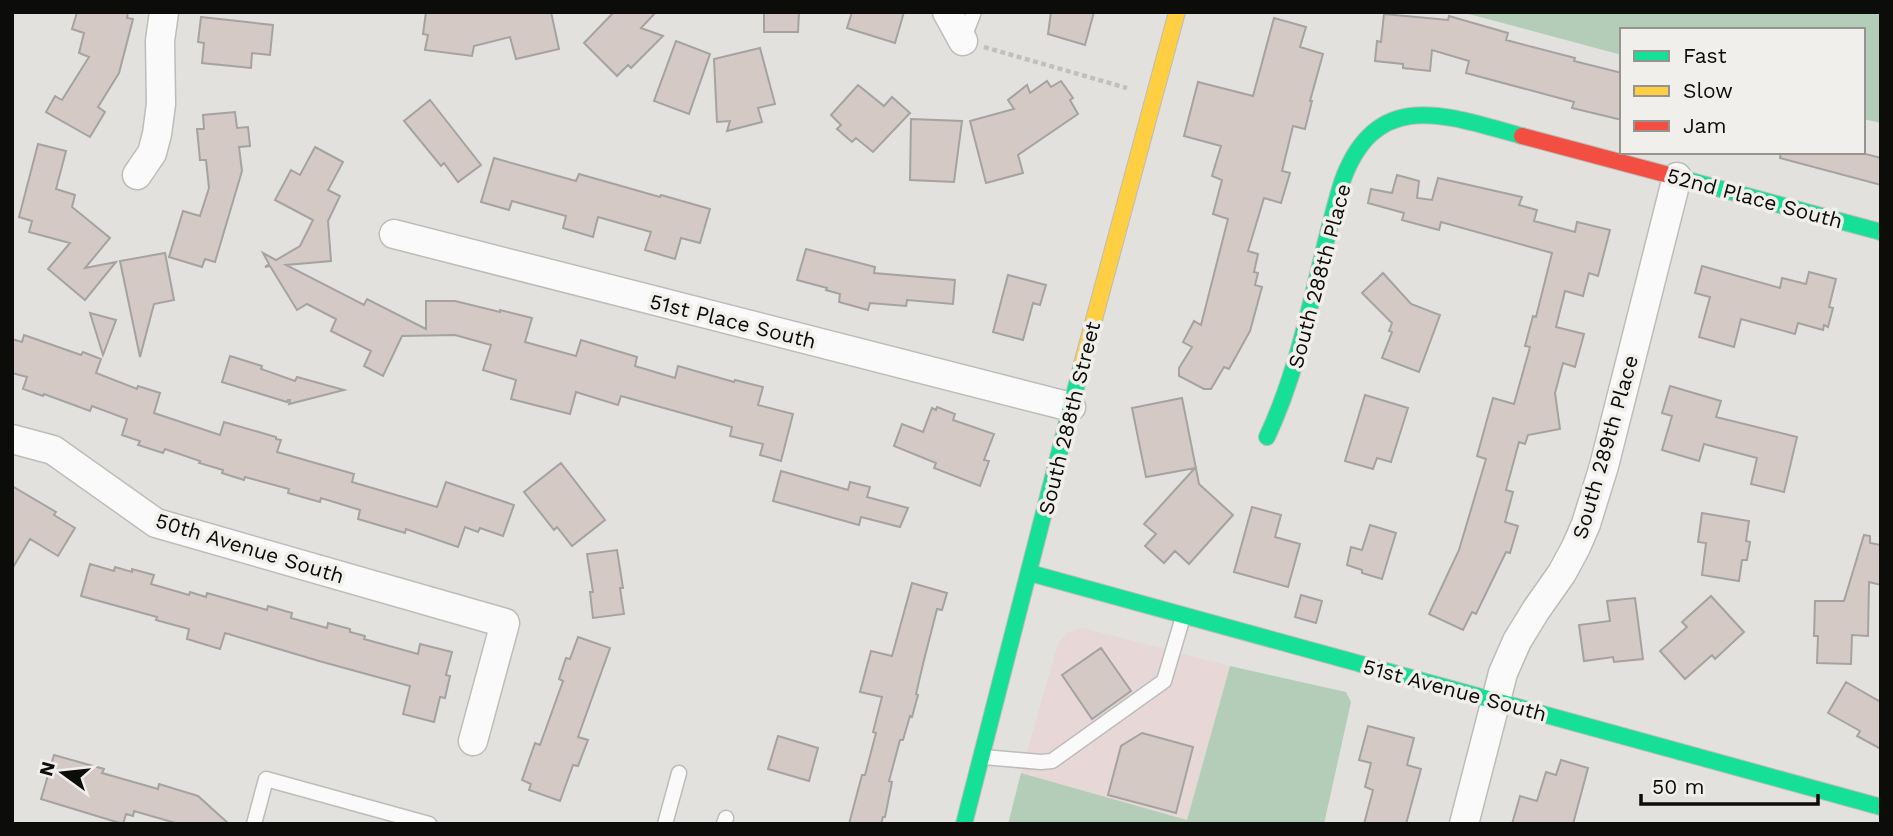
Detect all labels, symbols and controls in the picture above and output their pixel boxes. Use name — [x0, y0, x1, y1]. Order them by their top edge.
legend — [1620, 28, 1865, 154]
text: Fast — [1683, 43, 1727, 68]
text: Slow — [1683, 78, 1733, 103]
text: Jam — [1683, 113, 1726, 138]
street label: 52nd Place South — [1664, 163, 1846, 233]
street label: South 288th Place — [1282, 181, 1356, 371]
street label: 51st Place South — [647, 288, 819, 354]
street label: South 288th Street — [1033, 319, 1105, 517]
street label: South 289th Place — [1567, 352, 1643, 542]
street label: 50th Avenue South — [153, 507, 347, 589]
street label: 51st Avenue South — [1361, 653, 1549, 727]
north arrow — [28, 738, 98, 808]
text: N — [34, 759, 60, 779]
scale bar — [1641, 762, 1818, 806]
text: 50 m — [1652, 774, 1704, 799]

